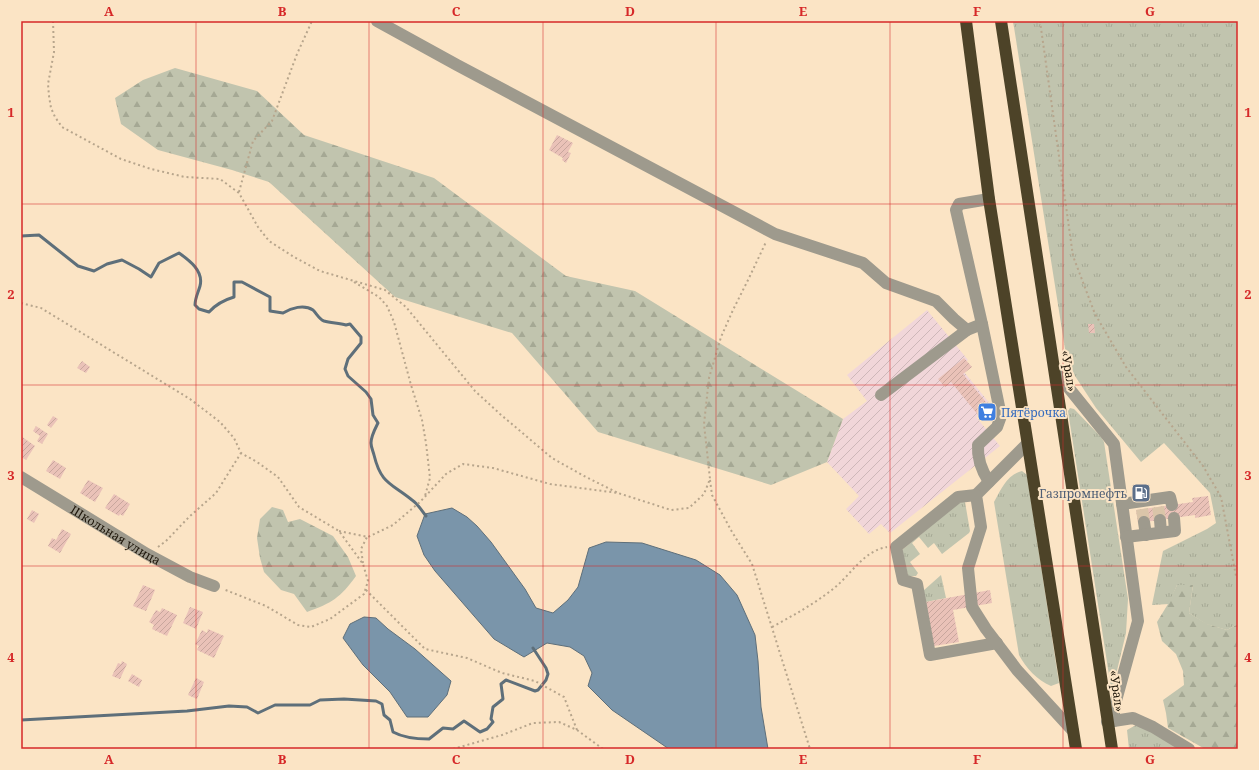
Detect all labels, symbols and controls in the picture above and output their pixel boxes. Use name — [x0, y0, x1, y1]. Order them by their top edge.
text: A — [104, 2, 114, 20]
text: B — [278, 2, 287, 20]
text: C — [452, 2, 461, 20]
text: D — [625, 2, 635, 20]
text: E — [799, 2, 808, 20]
text: F — [973, 2, 981, 20]
text: G — [1145, 2, 1155, 20]
text: 1 — [7, 103, 15, 121]
text: 1 — [1244, 103, 1252, 121]
text: 2 — [7, 285, 15, 303]
text: 2 — [1244, 285, 1252, 303]
street label: «Урал» — [1057, 349, 1081, 393]
supermarket icon: Пятёрочка — [976, 401, 998, 423]
place label: Пятёрочка — [1001, 404, 1066, 421]
text: 3 — [7, 466, 15, 484]
text: 3 — [1244, 466, 1252, 484]
fuel station icon: Газпромнефть — [1130, 482, 1152, 504]
place label: Газпромнефть — [1039, 485, 1128, 502]
street label: Школьная улица — [67, 501, 164, 568]
text: 4 — [7, 648, 15, 666]
text: 4 — [1244, 648, 1252, 666]
street label: «Урал» — [1106, 669, 1128, 713]
text: A — [104, 750, 114, 768]
text: B — [278, 750, 287, 768]
text: C — [452, 750, 461, 768]
text: D — [625, 750, 635, 768]
text: E — [799, 750, 808, 768]
text: F — [973, 750, 981, 768]
text: G — [1145, 750, 1155, 768]

